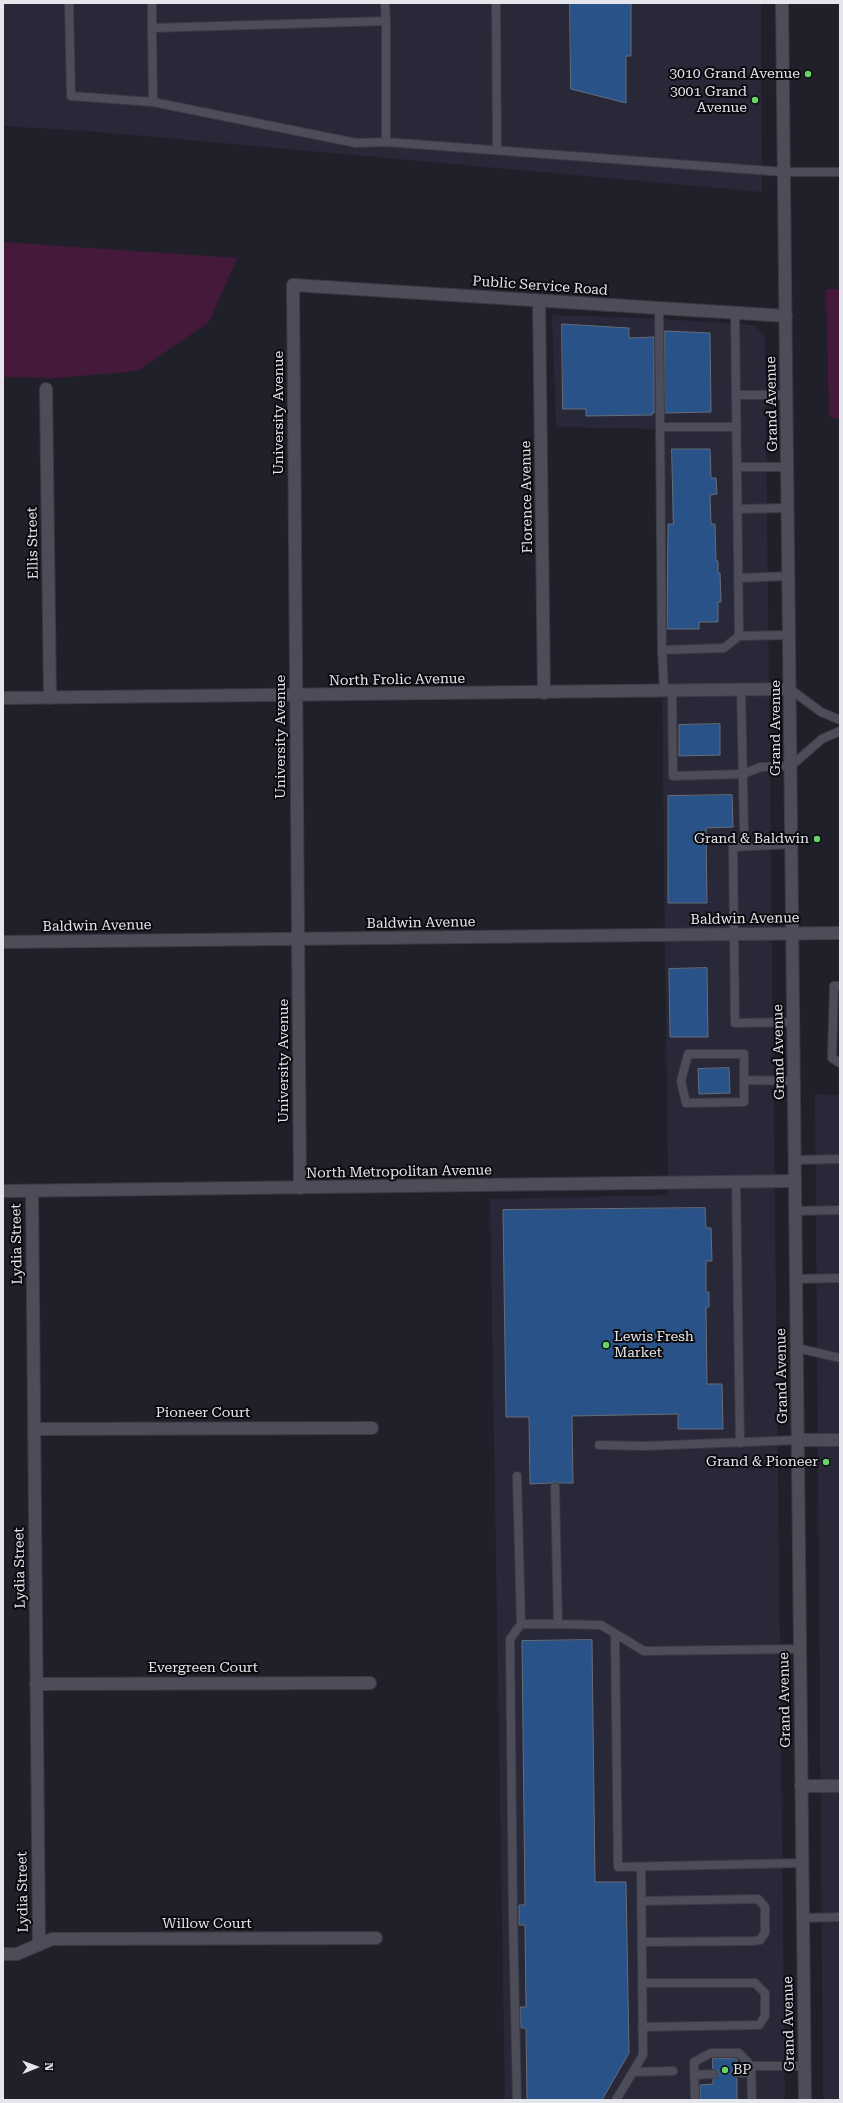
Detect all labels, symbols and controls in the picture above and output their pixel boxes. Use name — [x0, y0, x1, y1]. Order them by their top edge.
place label: 3010 Grand Avenue — [669, 66, 800, 82]
marker: 3010 Grand Avenue — [803, 69, 813, 79]
place label: 3001 Grand Avenue — [670, 84, 747, 116]
marker: 3001 Grand Avenue — [750, 95, 760, 105]
street label: Public Service Road — [472, 273, 608, 299]
street label: University Avenue — [271, 351, 287, 475]
street label: Grand Avenue — [763, 356, 781, 452]
street label: Florence Avenue — [518, 440, 536, 554]
street label: Ellis Street — [24, 507, 42, 579]
street label: North Frolic Avenue — [329, 670, 465, 690]
street label: University Avenue — [273, 675, 289, 799]
street label: Grand Avenue — [768, 680, 784, 776]
place label: Grand & Baldwin — [694, 831, 809, 847]
marker: Grand & Baldwin — [812, 834, 822, 844]
street label: Baldwin Avenue — [690, 910, 800, 928]
street label: Baldwin Avenue — [366, 914, 476, 932]
street label: Baldwin Avenue — [42, 917, 152, 935]
street label: University Avenue — [276, 999, 292, 1123]
street label: Grand Avenue — [770, 1004, 788, 1100]
street label: North Metropolitan Avenue — [306, 1162, 492, 1182]
street label: Lydia Street — [8, 1203, 26, 1285]
street label: Grand Avenue — [773, 1328, 791, 1424]
place label: Lewis Fresh Market — [614, 1329, 694, 1362]
marker: Lewis Fresh Market — [601, 1340, 611, 1350]
street label: Pioneer Court — [156, 1405, 250, 1421]
place label: Grand & Pioneer — [706, 1454, 818, 1470]
marker: Grand & Pioneer — [821, 1457, 831, 1467]
street label: Lydia Street — [11, 1527, 29, 1609]
street label: Grand Avenue — [776, 1652, 794, 1748]
street label: Evergreen Court — [148, 1660, 258, 1676]
street label: Lydia Street — [14, 1851, 32, 1933]
street label: Willow Court — [162, 1916, 252, 1932]
street label: Grand Avenue — [780, 1976, 798, 2072]
north arrow — [16, 2047, 56, 2087]
text: N — [42, 2062, 55, 2071]
place label: BP — [733, 2062, 751, 2078]
marker: BP — [720, 2065, 730, 2075]

